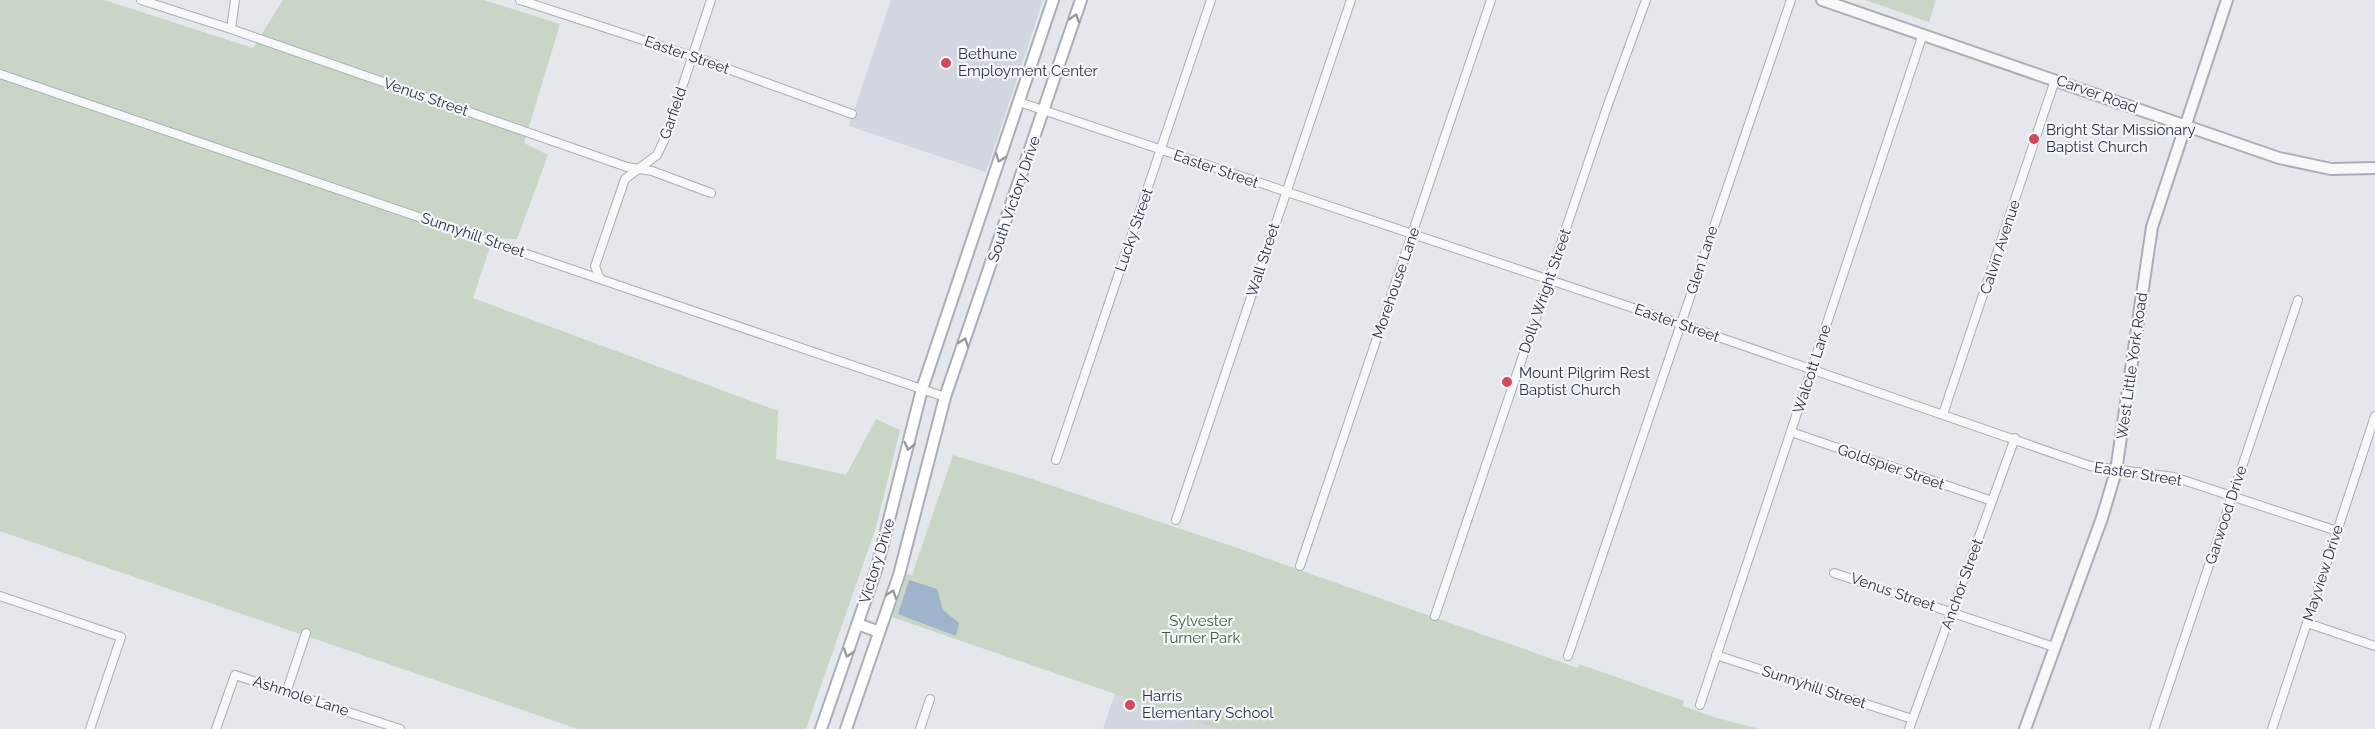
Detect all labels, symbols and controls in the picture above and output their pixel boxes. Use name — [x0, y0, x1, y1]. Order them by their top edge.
one-way arrow — [1068, 13, 1081, 24]
street label: Easter Street — [642, 32, 732, 78]
place label: Bethune Employment Center — [958, 45, 1099, 80]
marker: Bethune Employment Center — [939, 56, 953, 70]
street label: Carver Road — [2054, 71, 2140, 117]
street label: Venus Street — [381, 74, 471, 120]
street label: Garfield — [656, 85, 690, 141]
place label: Bright Star Missionary Baptist Church — [2046, 121, 2196, 156]
marker: Bright Star Missionary Baptist Church — [2027, 132, 2041, 146]
street label: South Victory Drive — [984, 133, 1044, 264]
street label: Easter Street — [1171, 146, 1261, 192]
one-way arrow — [995, 152, 1008, 163]
street label: Lucky Street — [1111, 186, 1157, 274]
street label: Calvin Avenue — [1976, 197, 2024, 297]
street label: Sunnyhill Street — [419, 209, 527, 261]
street label: Wall Street — [1243, 221, 1283, 299]
street label: Glen Lane — [1683, 223, 1722, 296]
street label: Morehouse Lane — [1368, 225, 1424, 341]
street label: Dolly Wright Street — [1515, 226, 1575, 356]
street label: West Little York Road — [2113, 291, 2151, 441]
street label: Easter Street — [1632, 300, 1722, 346]
street label: Walcott Lane — [1789, 322, 1835, 416]
one-way arrow — [957, 337, 970, 348]
place label: Mount Pilgrim Rest Baptist Church — [1519, 364, 1650, 399]
marker: Mount Pilgrim Rest Baptist Church — [1500, 375, 1514, 389]
street label: Goldspier Street — [1835, 440, 1947, 494]
one-way arrow — [903, 441, 916, 451]
street label: Easter Street — [2093, 458, 2183, 490]
street label: Garwood Drive — [2202, 463, 2251, 567]
street label: Victory Drive — [856, 516, 899, 606]
street label: Mayview Drive — [2299, 522, 2347, 624]
street label: Anchor Street — [1937, 536, 1987, 632]
street label: Venus Street — [1848, 569, 1938, 615]
one-way arrow — [885, 589, 898, 600]
park label: Sylvester Turner Park — [1162, 612, 1241, 647]
one-way arrow — [842, 647, 855, 658]
street label: Sunnyhill Street — [1760, 662, 1868, 712]
street label: Ashmole Lane — [251, 672, 351, 720]
place label: Harris Elementary School — [1142, 687, 1274, 722]
marker: Harris Elementary School — [1123, 698, 1137, 712]

